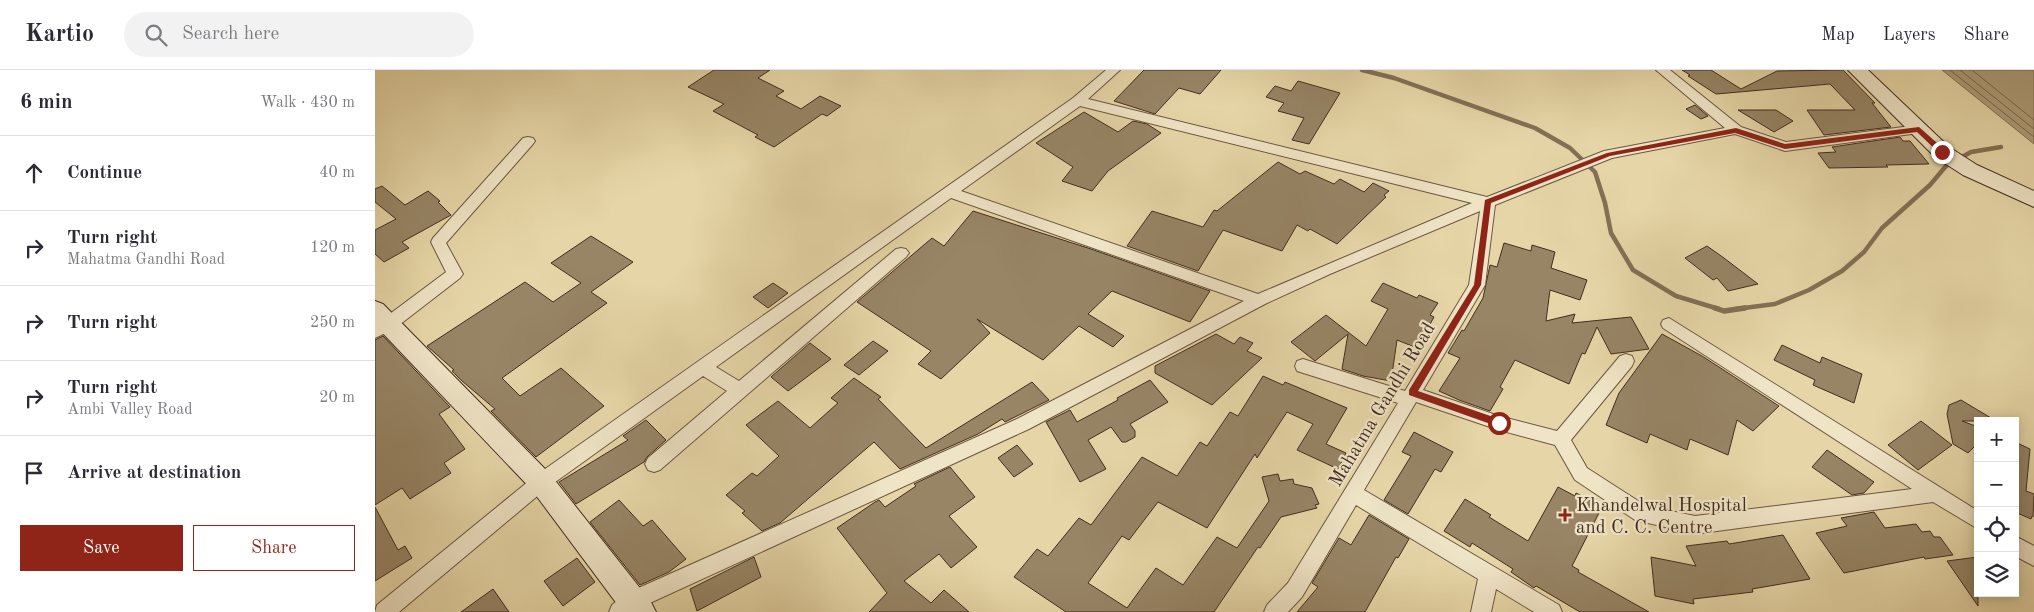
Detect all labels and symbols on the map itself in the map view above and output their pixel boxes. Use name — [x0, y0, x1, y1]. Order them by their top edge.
route end — [1931, 141, 1954, 164]
street label: Mahatma Gandhi Road — [1327, 320, 1440, 491]
route start — [1488, 412, 1511, 435]
place label: Khandelwal Hospital and C. C. Centre — [1576, 497, 1747, 538]
marker: Khandelwal Hospital and C. C. Centre — [1558, 508, 1572, 522]

